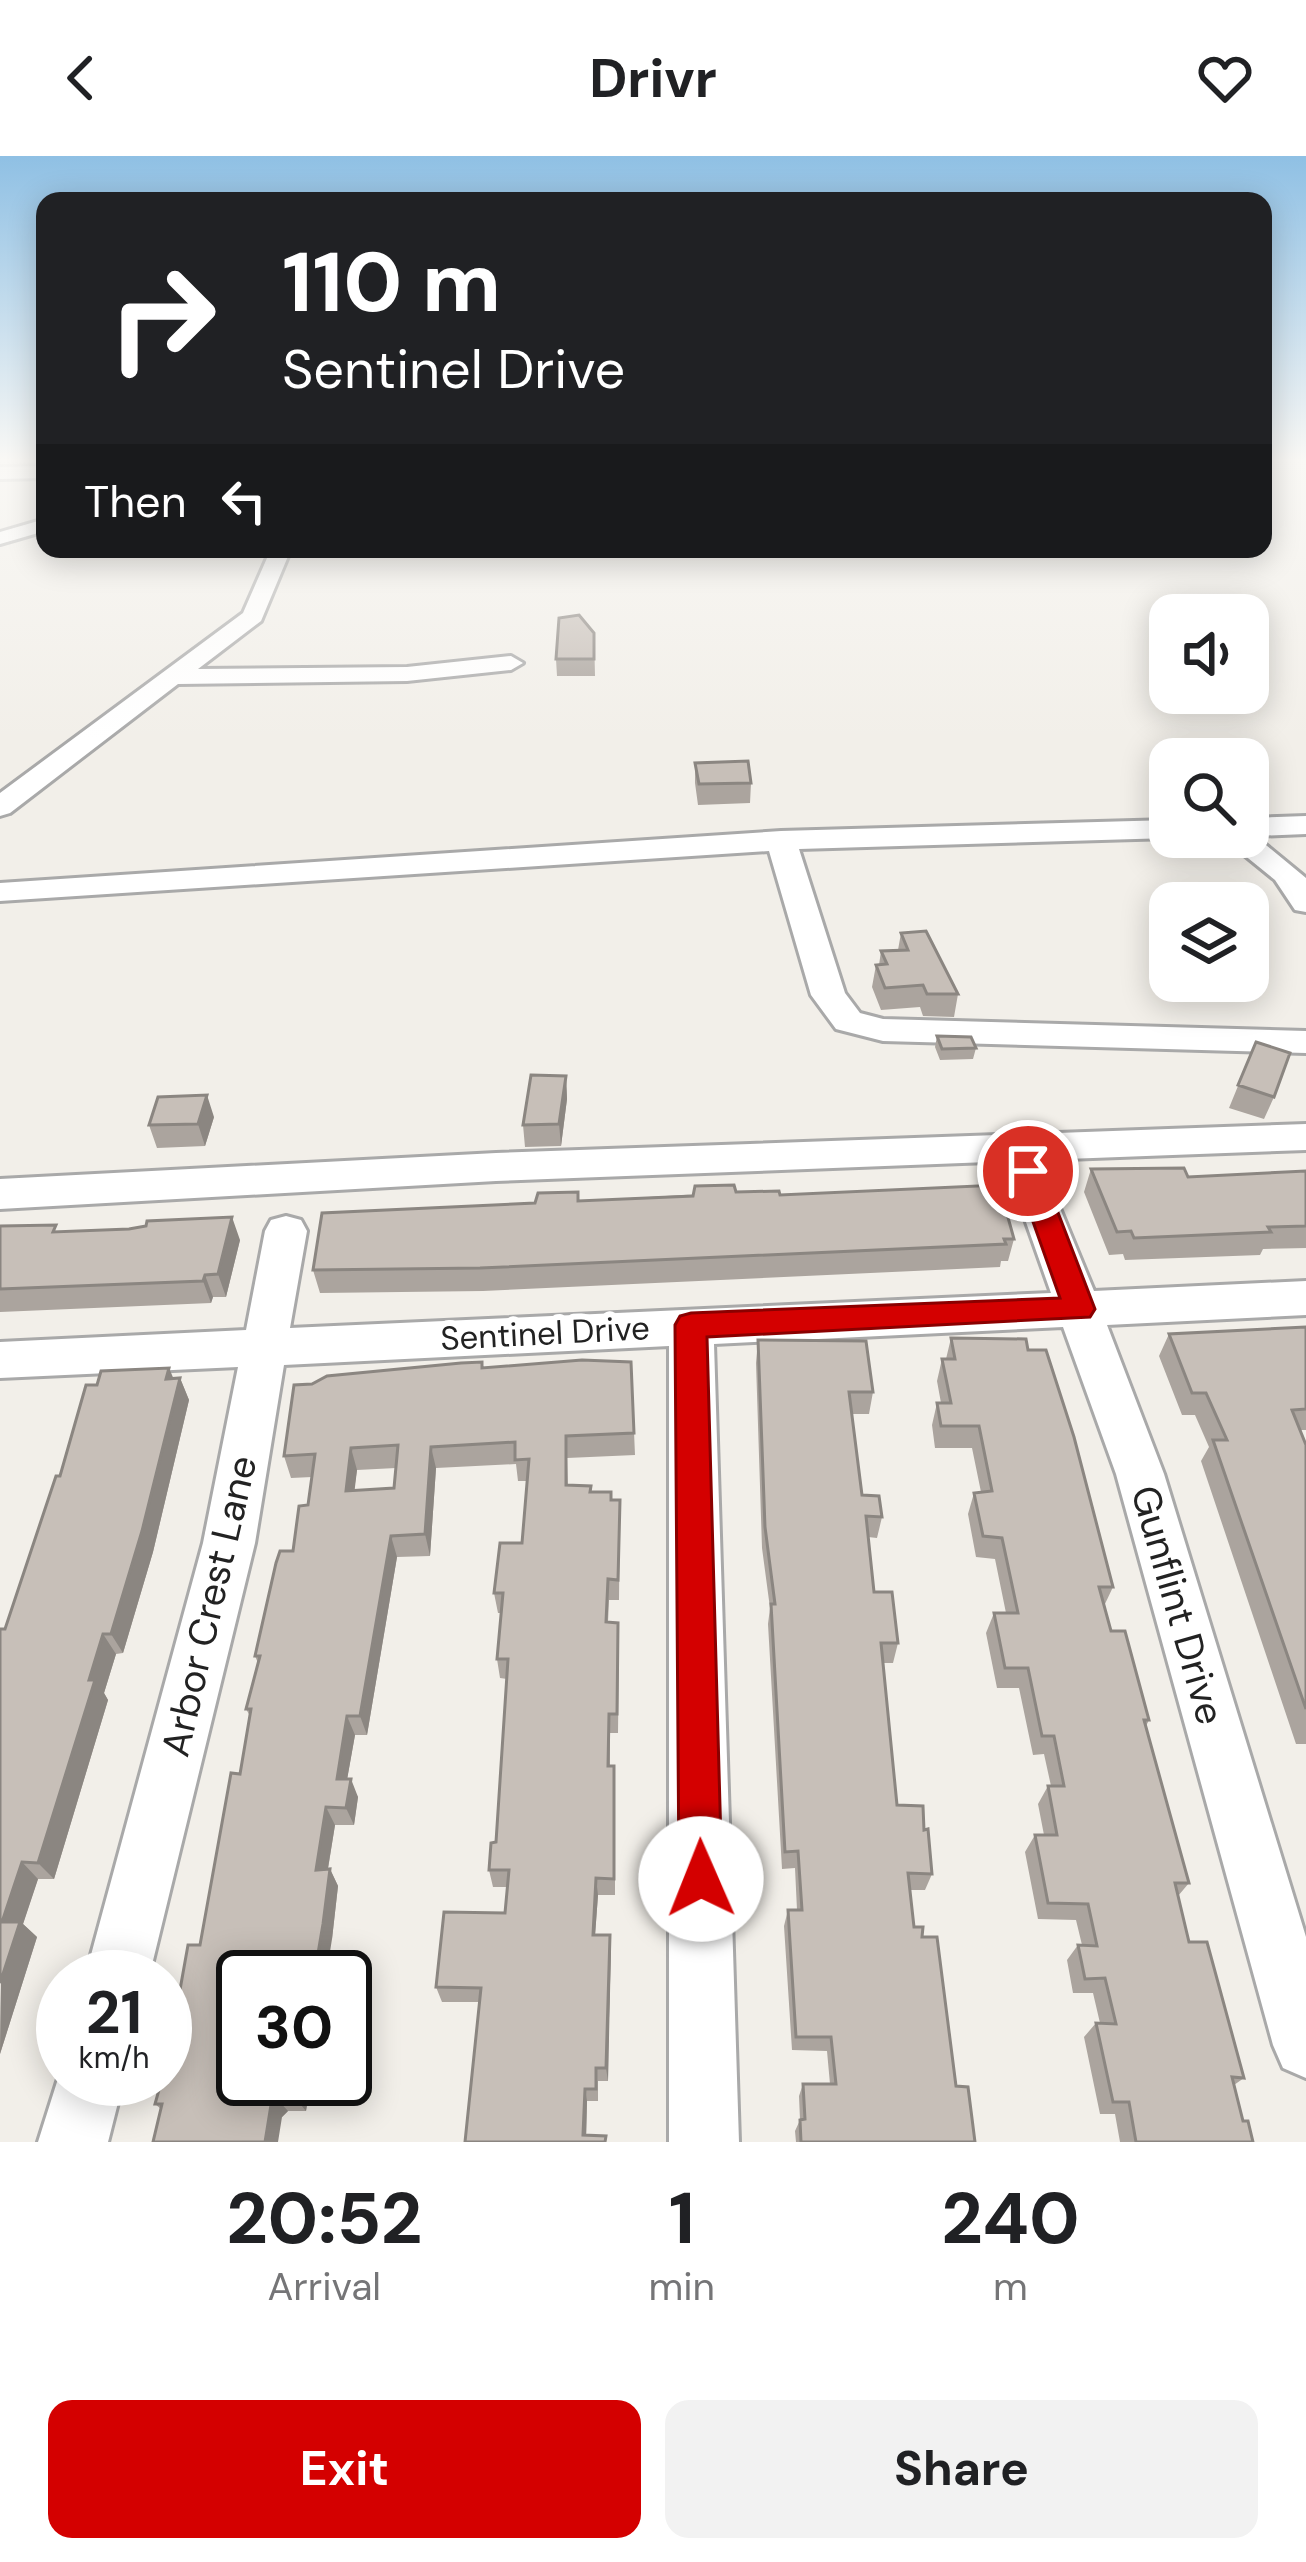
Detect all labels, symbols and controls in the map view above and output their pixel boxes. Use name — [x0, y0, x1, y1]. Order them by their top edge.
text: Drivr — [589, 43, 717, 114]
icon: back — [48, 45, 114, 111]
icon: heart — [1192, 45, 1258, 111]
text: 110 m — [282, 228, 501, 337]
icon: right — [84, 240, 240, 396]
text: Sentinel Drive — [282, 334, 625, 405]
icon: left — [211, 468, 277, 534]
text: Then — [84, 472, 187, 531]
map controls — [1149, 594, 1269, 1002]
button: sound — [1149, 594, 1269, 714]
button: search — [1149, 738, 1269, 858]
button: layers — [1149, 882, 1269, 1002]
pin — [977, 1120, 1079, 1222]
icon: arrive — [995, 1138, 1061, 1204]
street label: Sentinel Drive — [439, 1306, 651, 1360]
street label: Arbor Crest Lane — [150, 1451, 268, 1761]
street label: Gunflint Drive — [1120, 1480, 1236, 1730]
position arrow — [638, 1816, 764, 1942]
speed limit sign: 30 — [216, 1950, 372, 2106]
text: 21 — [86, 1973, 142, 2052]
text: km/h — [79, 2038, 149, 2077]
text: 20:52 — [226, 2172, 422, 2265]
text: 1 — [669, 2172, 695, 2265]
text: 240 — [941, 2172, 1080, 2265]
text: Arrival — [267, 2261, 381, 2312]
text: min — [648, 2261, 715, 2312]
text: m — [993, 2261, 1028, 2312]
button: Exit — [48, 2400, 641, 2538]
button: Share — [665, 2400, 1258, 2538]

